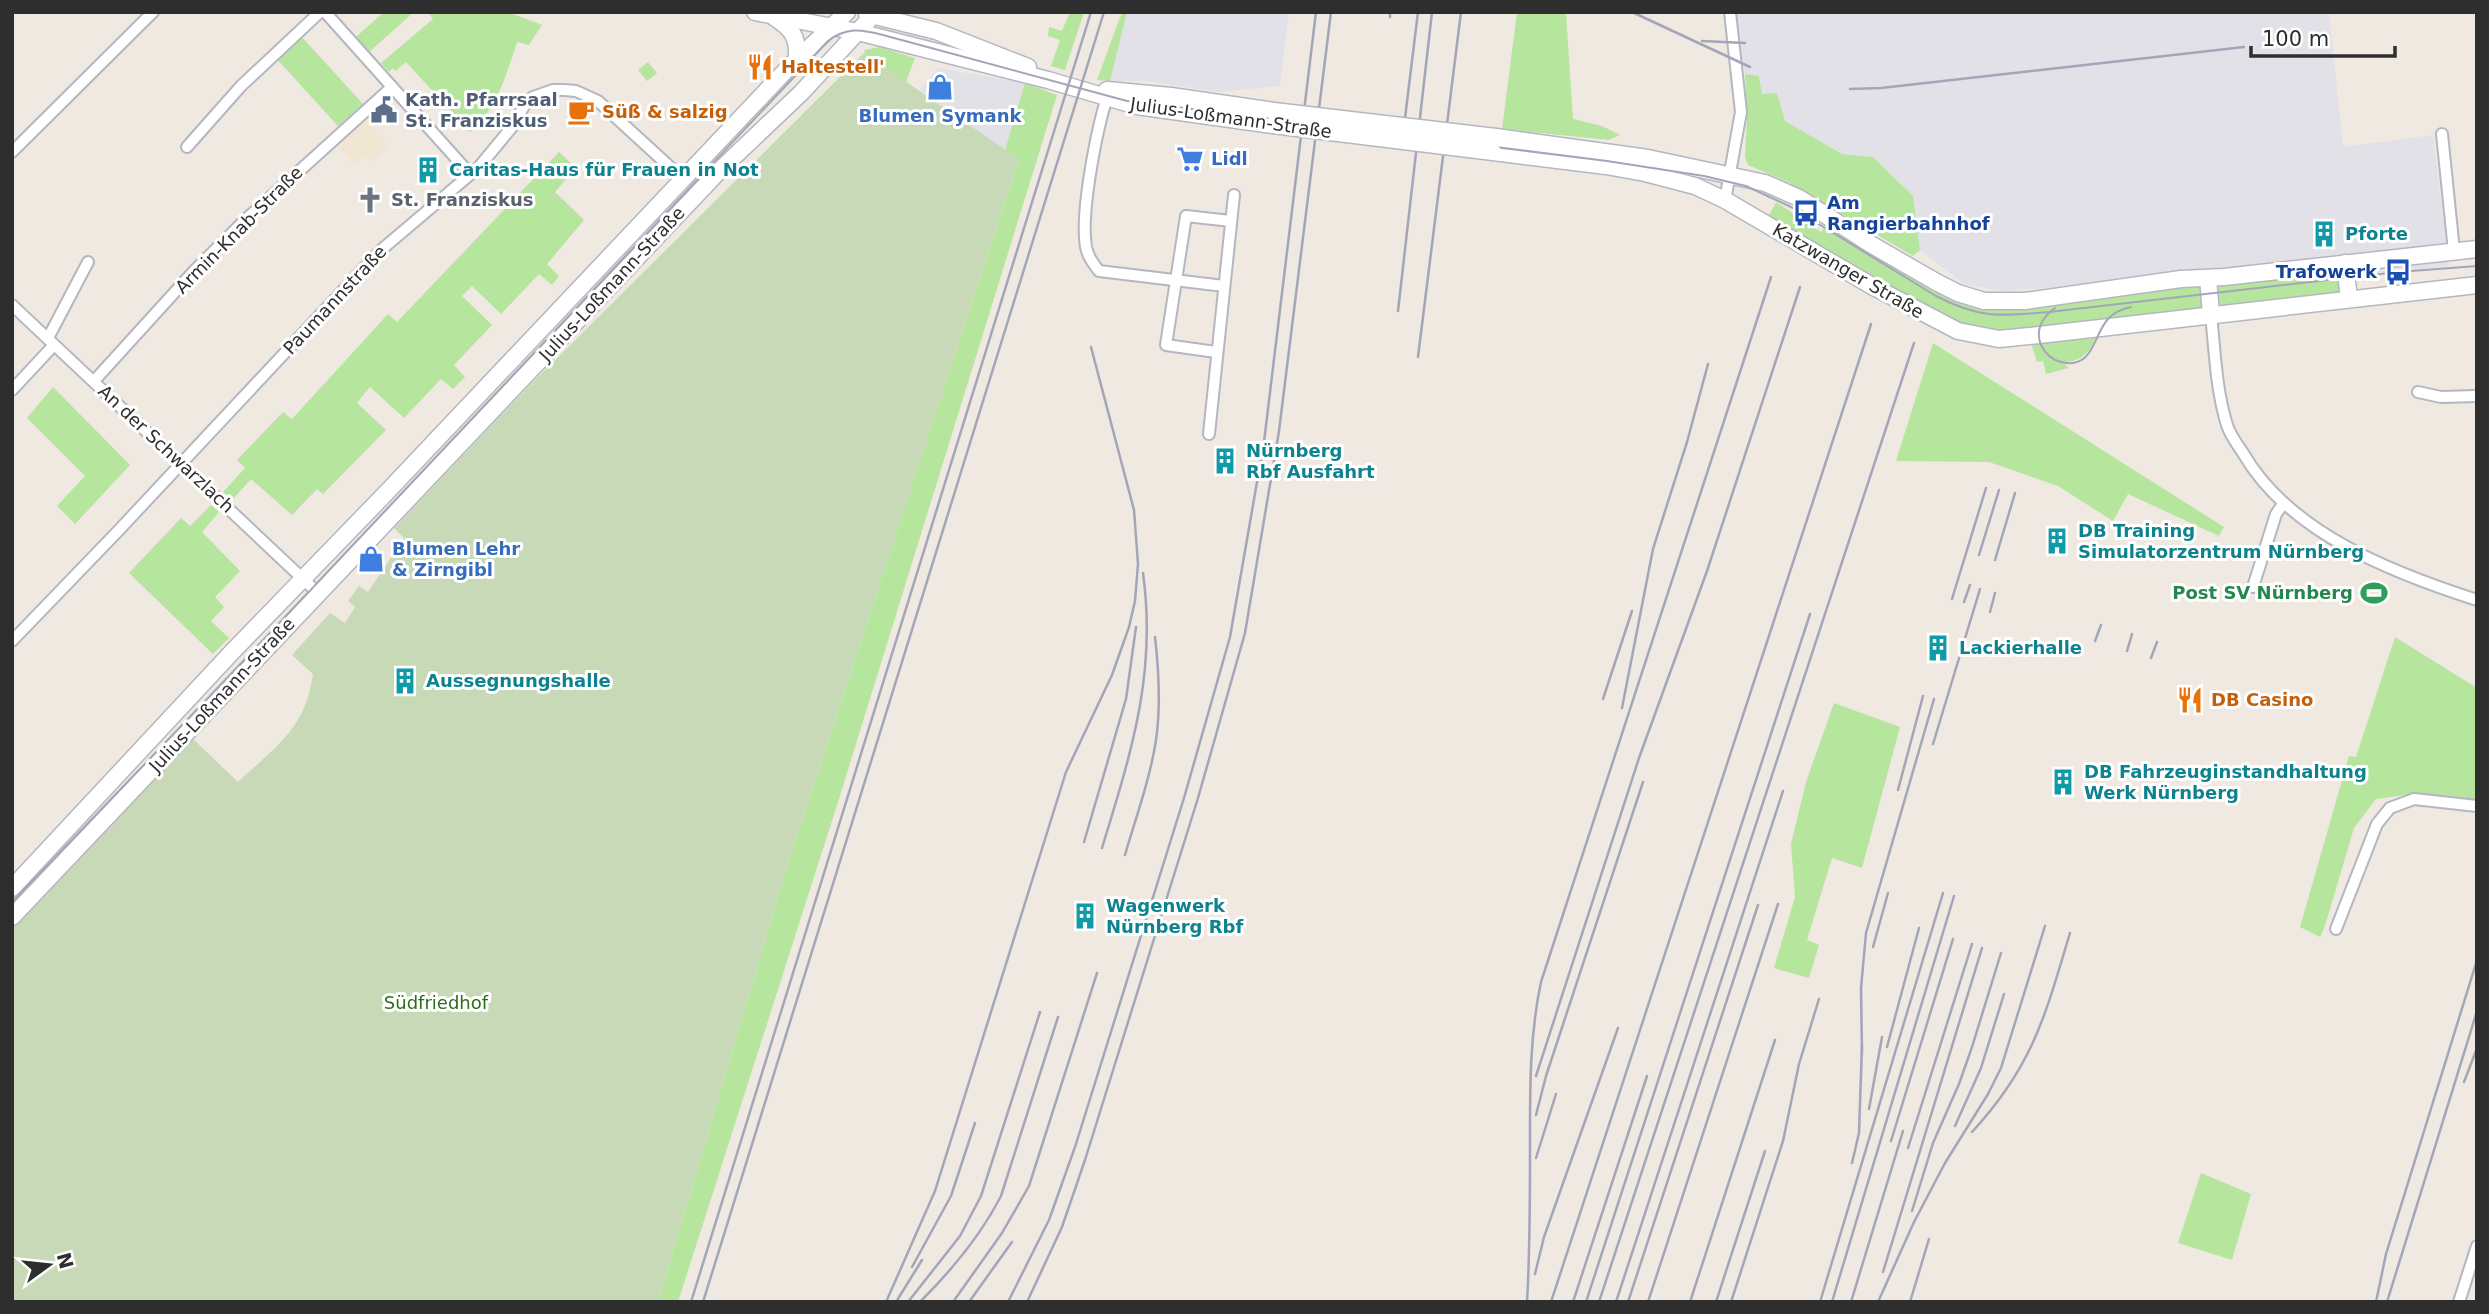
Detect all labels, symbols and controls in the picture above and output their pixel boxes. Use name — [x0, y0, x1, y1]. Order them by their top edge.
scale bar — [2251, 14, 2394, 58]
text: 100 m — [2262, 27, 2329, 51]
restaurant icon: Haltestell' — [745, 52, 775, 82]
place label: Haltestell' — [781, 56, 885, 77]
shop icon: Blumen Symank — [925, 72, 955, 102]
place label: Kath. Pfarrsaal St. Franziskus — [405, 89, 558, 131]
street label: Julius-Loßmann-Straße — [1128, 93, 1333, 142]
public building icon: Kath. Pfarrsaal St. Franziskus — [369, 95, 399, 125]
cafe icon: Süß & salzig — [566, 97, 596, 127]
place label: Süß & salzig — [602, 101, 728, 122]
place label: Blumen Symank — [858, 105, 1023, 126]
supermarket icon: Lidl — [1175, 144, 1205, 174]
place label: Lidl — [1211, 148, 1248, 169]
building icon: Caritas-Haus für Frauen in Not — [413, 155, 443, 185]
place label: Caritas-Haus für Frauen in Not — [449, 159, 759, 180]
street label: Armin-Knab-Straße — [171, 162, 307, 298]
church icon: St. Franziskus — [355, 185, 385, 215]
place label: St. Franziskus — [391, 189, 534, 210]
place label: Am Rangierbahnhof — [1827, 192, 1990, 234]
bus stop icon: Am Rangierbahnhof — [1791, 198, 1821, 228]
street label: Julius-Loßmann-Straße — [534, 202, 689, 366]
street label: Katzwanger Straße — [1769, 219, 1928, 322]
building icon: Pforte — [2309, 219, 2339, 249]
place label: Pforte — [2345, 223, 2408, 244]
street label: Paumannstraße — [279, 241, 390, 358]
bus stop icon: Trafowerk — [2383, 257, 2413, 287]
place label: Trafowerk — [2276, 261, 2378, 282]
street label: An der Schwarzlach — [94, 380, 238, 517]
place label: Nürnberg Rbf Ausfahrt — [1246, 440, 1375, 482]
building icon: Nürnberg Rbf Ausfahrt — [1210, 446, 1240, 476]
place label: DB Training Simulatorzentrum Nürnberg — [2078, 520, 2364, 562]
building icon: DB Training Simulatorzentrum Nürnberg — [2042, 526, 2072, 556]
place label: Blumen Lehr & Zirngibl — [392, 538, 520, 580]
shop icon: Blumen Lehr & Zirngibl — [356, 544, 386, 574]
sports icon: Post SV Nürnberg — [2359, 578, 2389, 608]
place label: Post SV Nürnberg — [2172, 582, 2353, 603]
street label: Julius-Loßmann-Straße — [144, 613, 299, 777]
building icon: Lackierhalle — [1923, 633, 1953, 663]
place label: Lackierhalle — [1959, 637, 2082, 658]
building icon: Aussegnungshalle — [390, 666, 420, 696]
place label: Aussegnungshalle — [426, 670, 611, 691]
restaurant icon: DB Casino — [2175, 685, 2205, 715]
place label: DB Casino — [2211, 689, 2313, 710]
place label: DB Fahrzeuginstandhaltung Werk Nürnberg — [2084, 761, 2367, 803]
building icon: DB Fahrzeuginstandhaltung Werk Nürnberg — [2048, 767, 2078, 797]
place label: Wagenwerk Nürnberg Rbf — [1106, 895, 1243, 937]
building icon: Wagenwerk Nürnberg Rbf — [1070, 901, 1100, 931]
park label: Südfriedhof — [384, 992, 489, 1013]
north arrow — [14, 1230, 84, 1300]
text: N — [53, 1250, 78, 1271]

